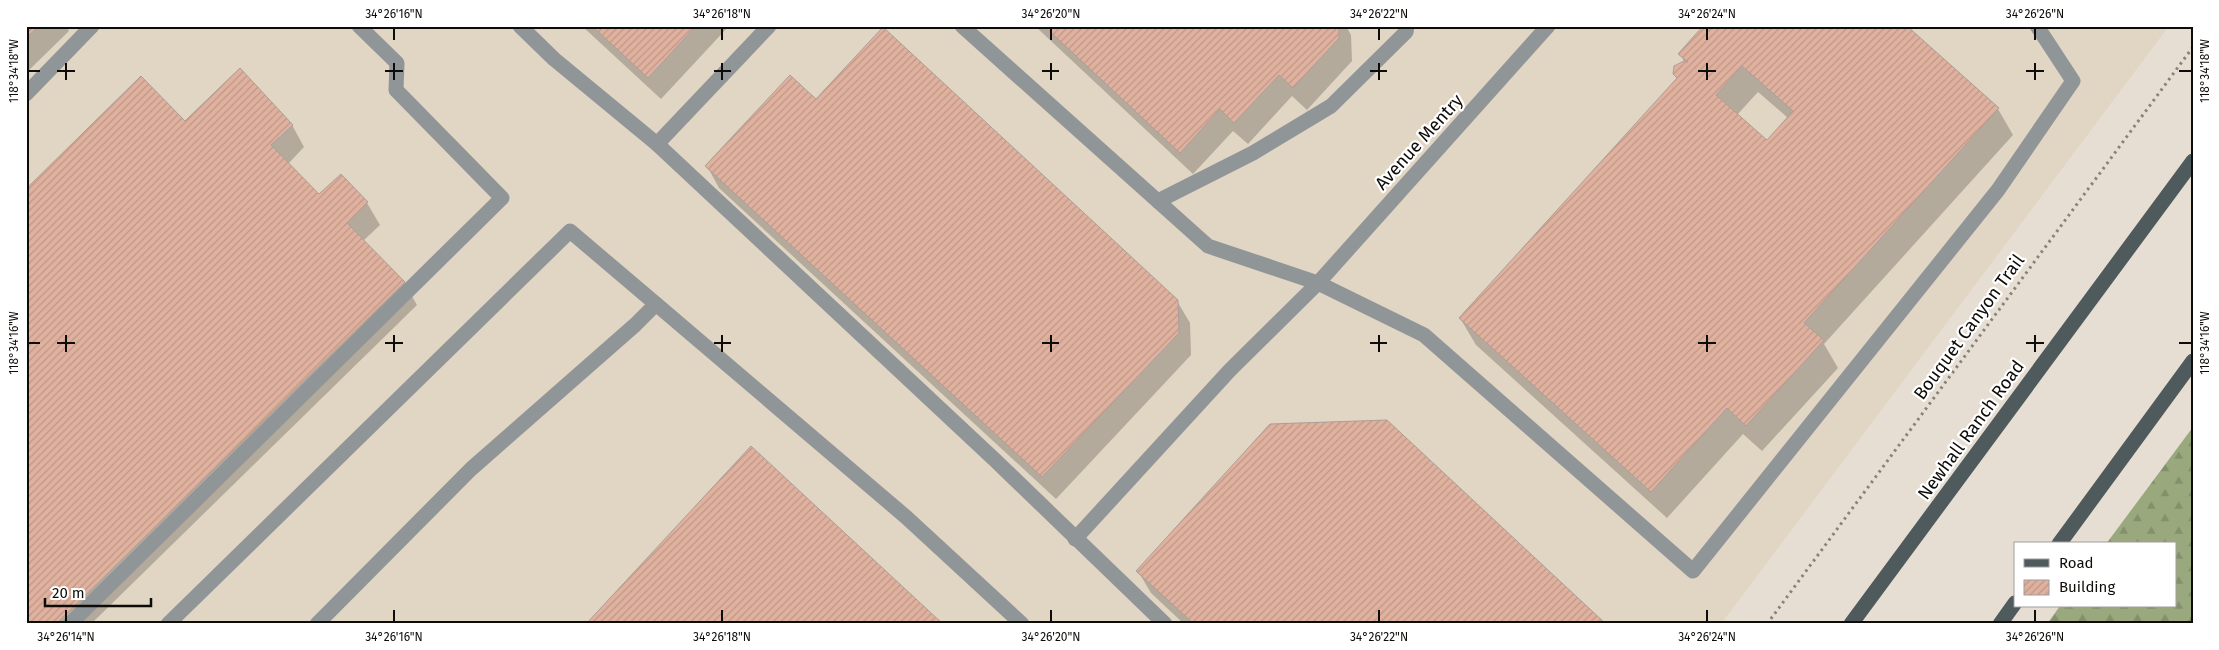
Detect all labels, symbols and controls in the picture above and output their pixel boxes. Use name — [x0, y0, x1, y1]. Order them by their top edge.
text: 34°26'16"N — [365, 7, 423, 21]
text: 34°26'18"N — [693, 7, 751, 21]
text: 34°26'20"N — [1022, 7, 1080, 21]
text: 34°26'22"N — [1350, 7, 1408, 21]
text: 34°26'24"N — [1678, 7, 1736, 21]
text: 34°26'26"N — [2006, 7, 2064, 21]
text: 118°34'18"W — [7, 39, 21, 103]
text: 118°34'18"W — [2198, 39, 2212, 103]
street label: Avenue Mentry — [1370, 90, 1468, 194]
street label: Bouquet Canyon Trail — [1909, 250, 2029, 404]
text: 118°34'16"W — [7, 311, 21, 375]
text: 118°34'16"W — [2198, 311, 2212, 375]
street label: Newhall Ranch Road — [1913, 356, 2029, 504]
legend — [2014, 542, 2176, 608]
text: Road — [2059, 554, 2094, 572]
scale bar — [45, 575, 151, 607]
text: Building — [2059, 578, 2115, 596]
text: 20 m — [52, 584, 85, 602]
text: 34°26'14"N — [37, 630, 95, 644]
text: 34°26'16"N — [365, 630, 423, 644]
text: 34°26'18"N — [693, 630, 751, 644]
text: 34°26'20"N — [1022, 630, 1080, 644]
text: 34°26'22"N — [1350, 630, 1408, 644]
text: 34°26'24"N — [1678, 630, 1736, 644]
text: 34°26'26"N — [2006, 630, 2064, 644]

